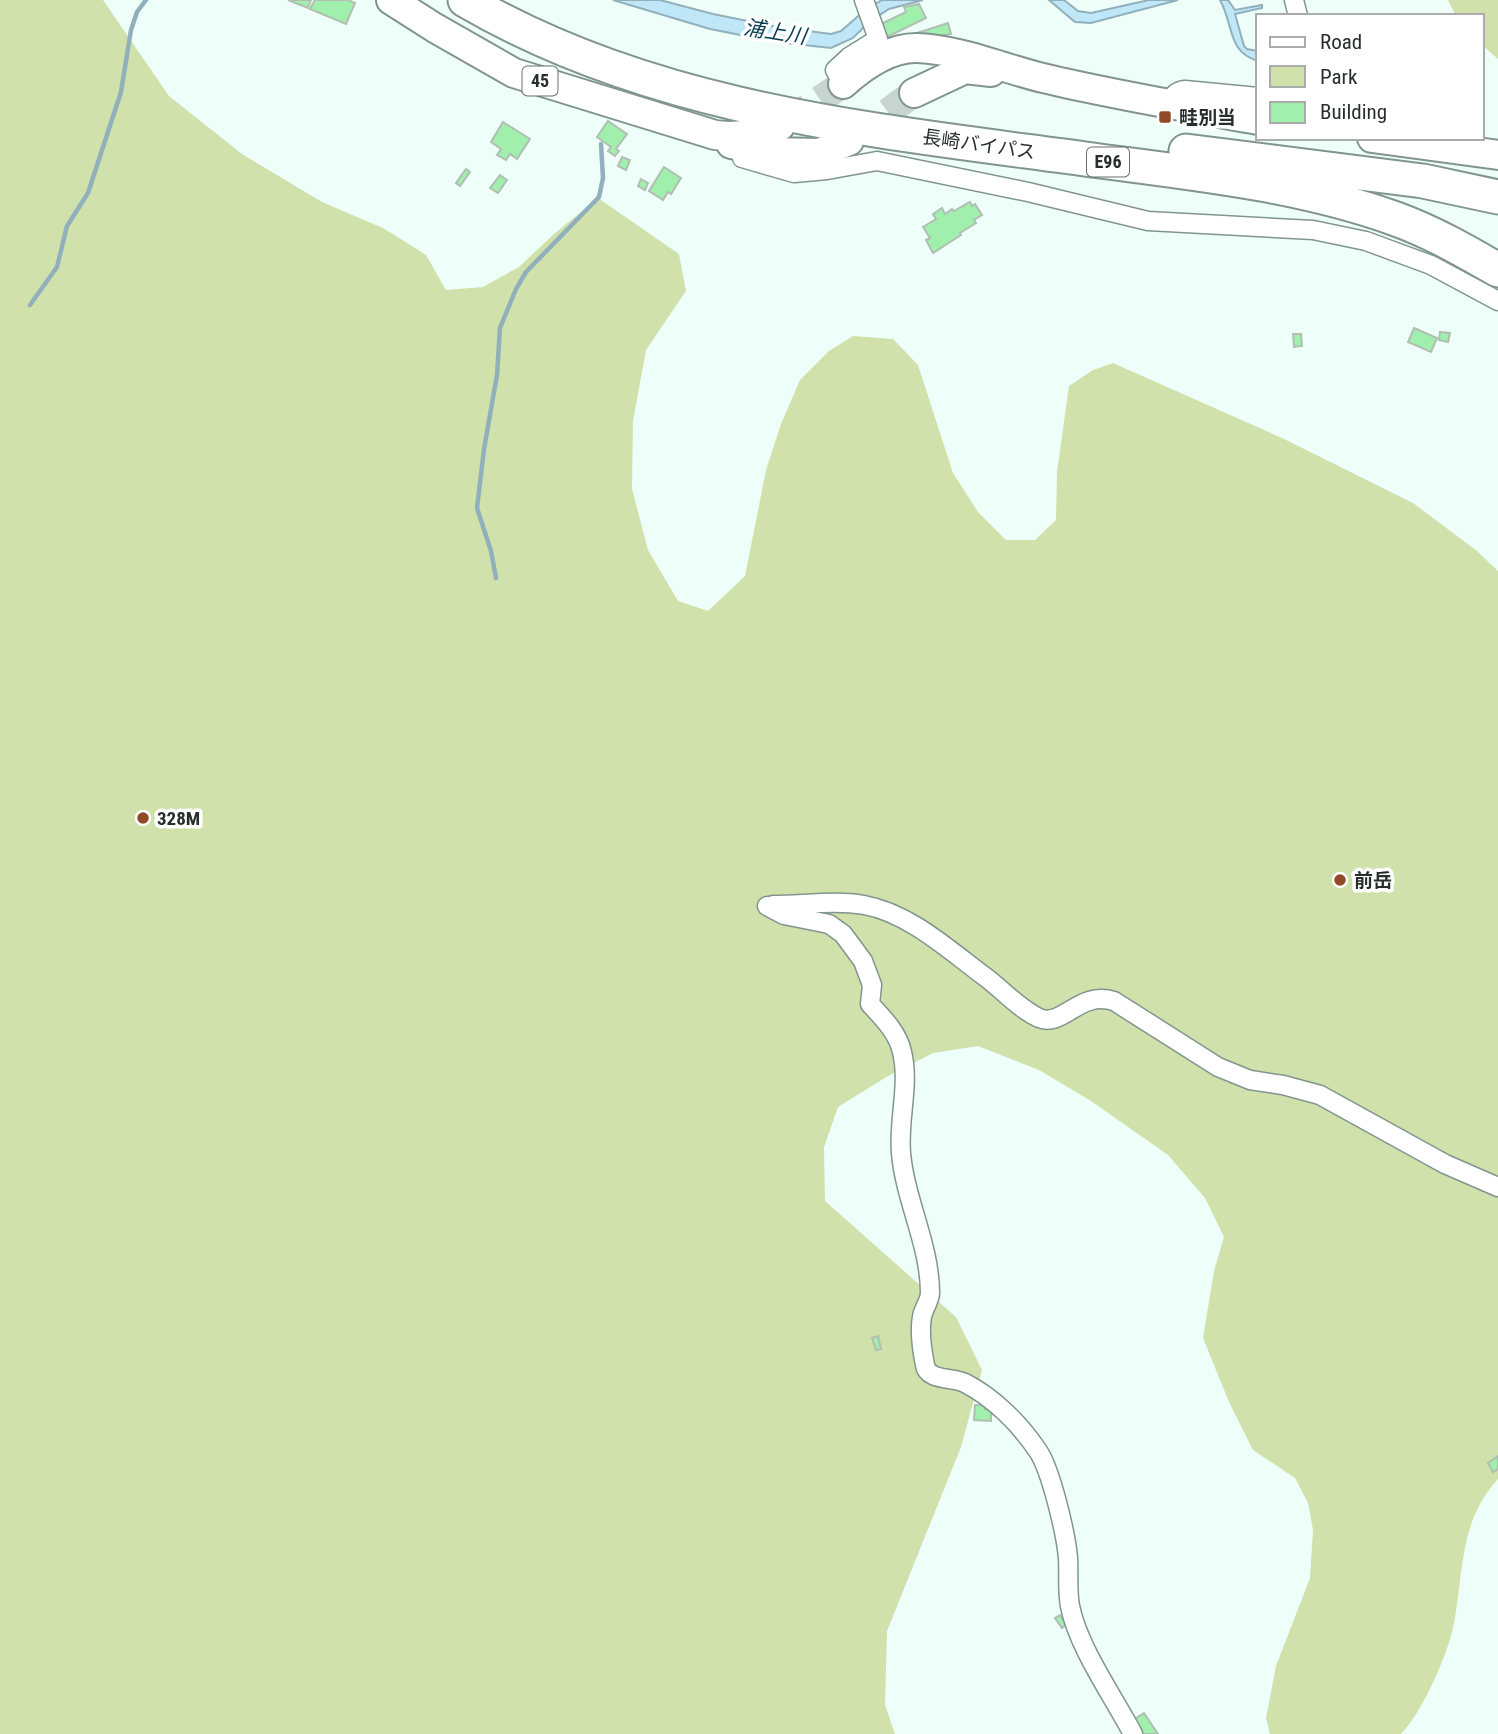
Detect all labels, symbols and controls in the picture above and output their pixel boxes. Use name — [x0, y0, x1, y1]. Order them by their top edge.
legend — [1256, 14, 1484, 140]
water label: 浦上川 — [742, 15, 810, 49]
text: Road — [1320, 30, 1362, 54]
text: Park — [1320, 65, 1358, 89]
road number: 45 — [522, 66, 558, 96]
text: Building — [1320, 100, 1387, 124]
place label: 畦別当 — [1179, 106, 1236, 129]
marker: 畦別当 — [1157, 109, 1173, 125]
street label: 長崎バイパス — [921, 125, 1037, 164]
road number: E96 — [1087, 148, 1129, 176]
place label: 328M — [157, 807, 200, 830]
marker: 328M — [135, 810, 151, 826]
place label: 前岳 — [1354, 869, 1392, 892]
marker: 前岳 — [1332, 872, 1348, 888]

